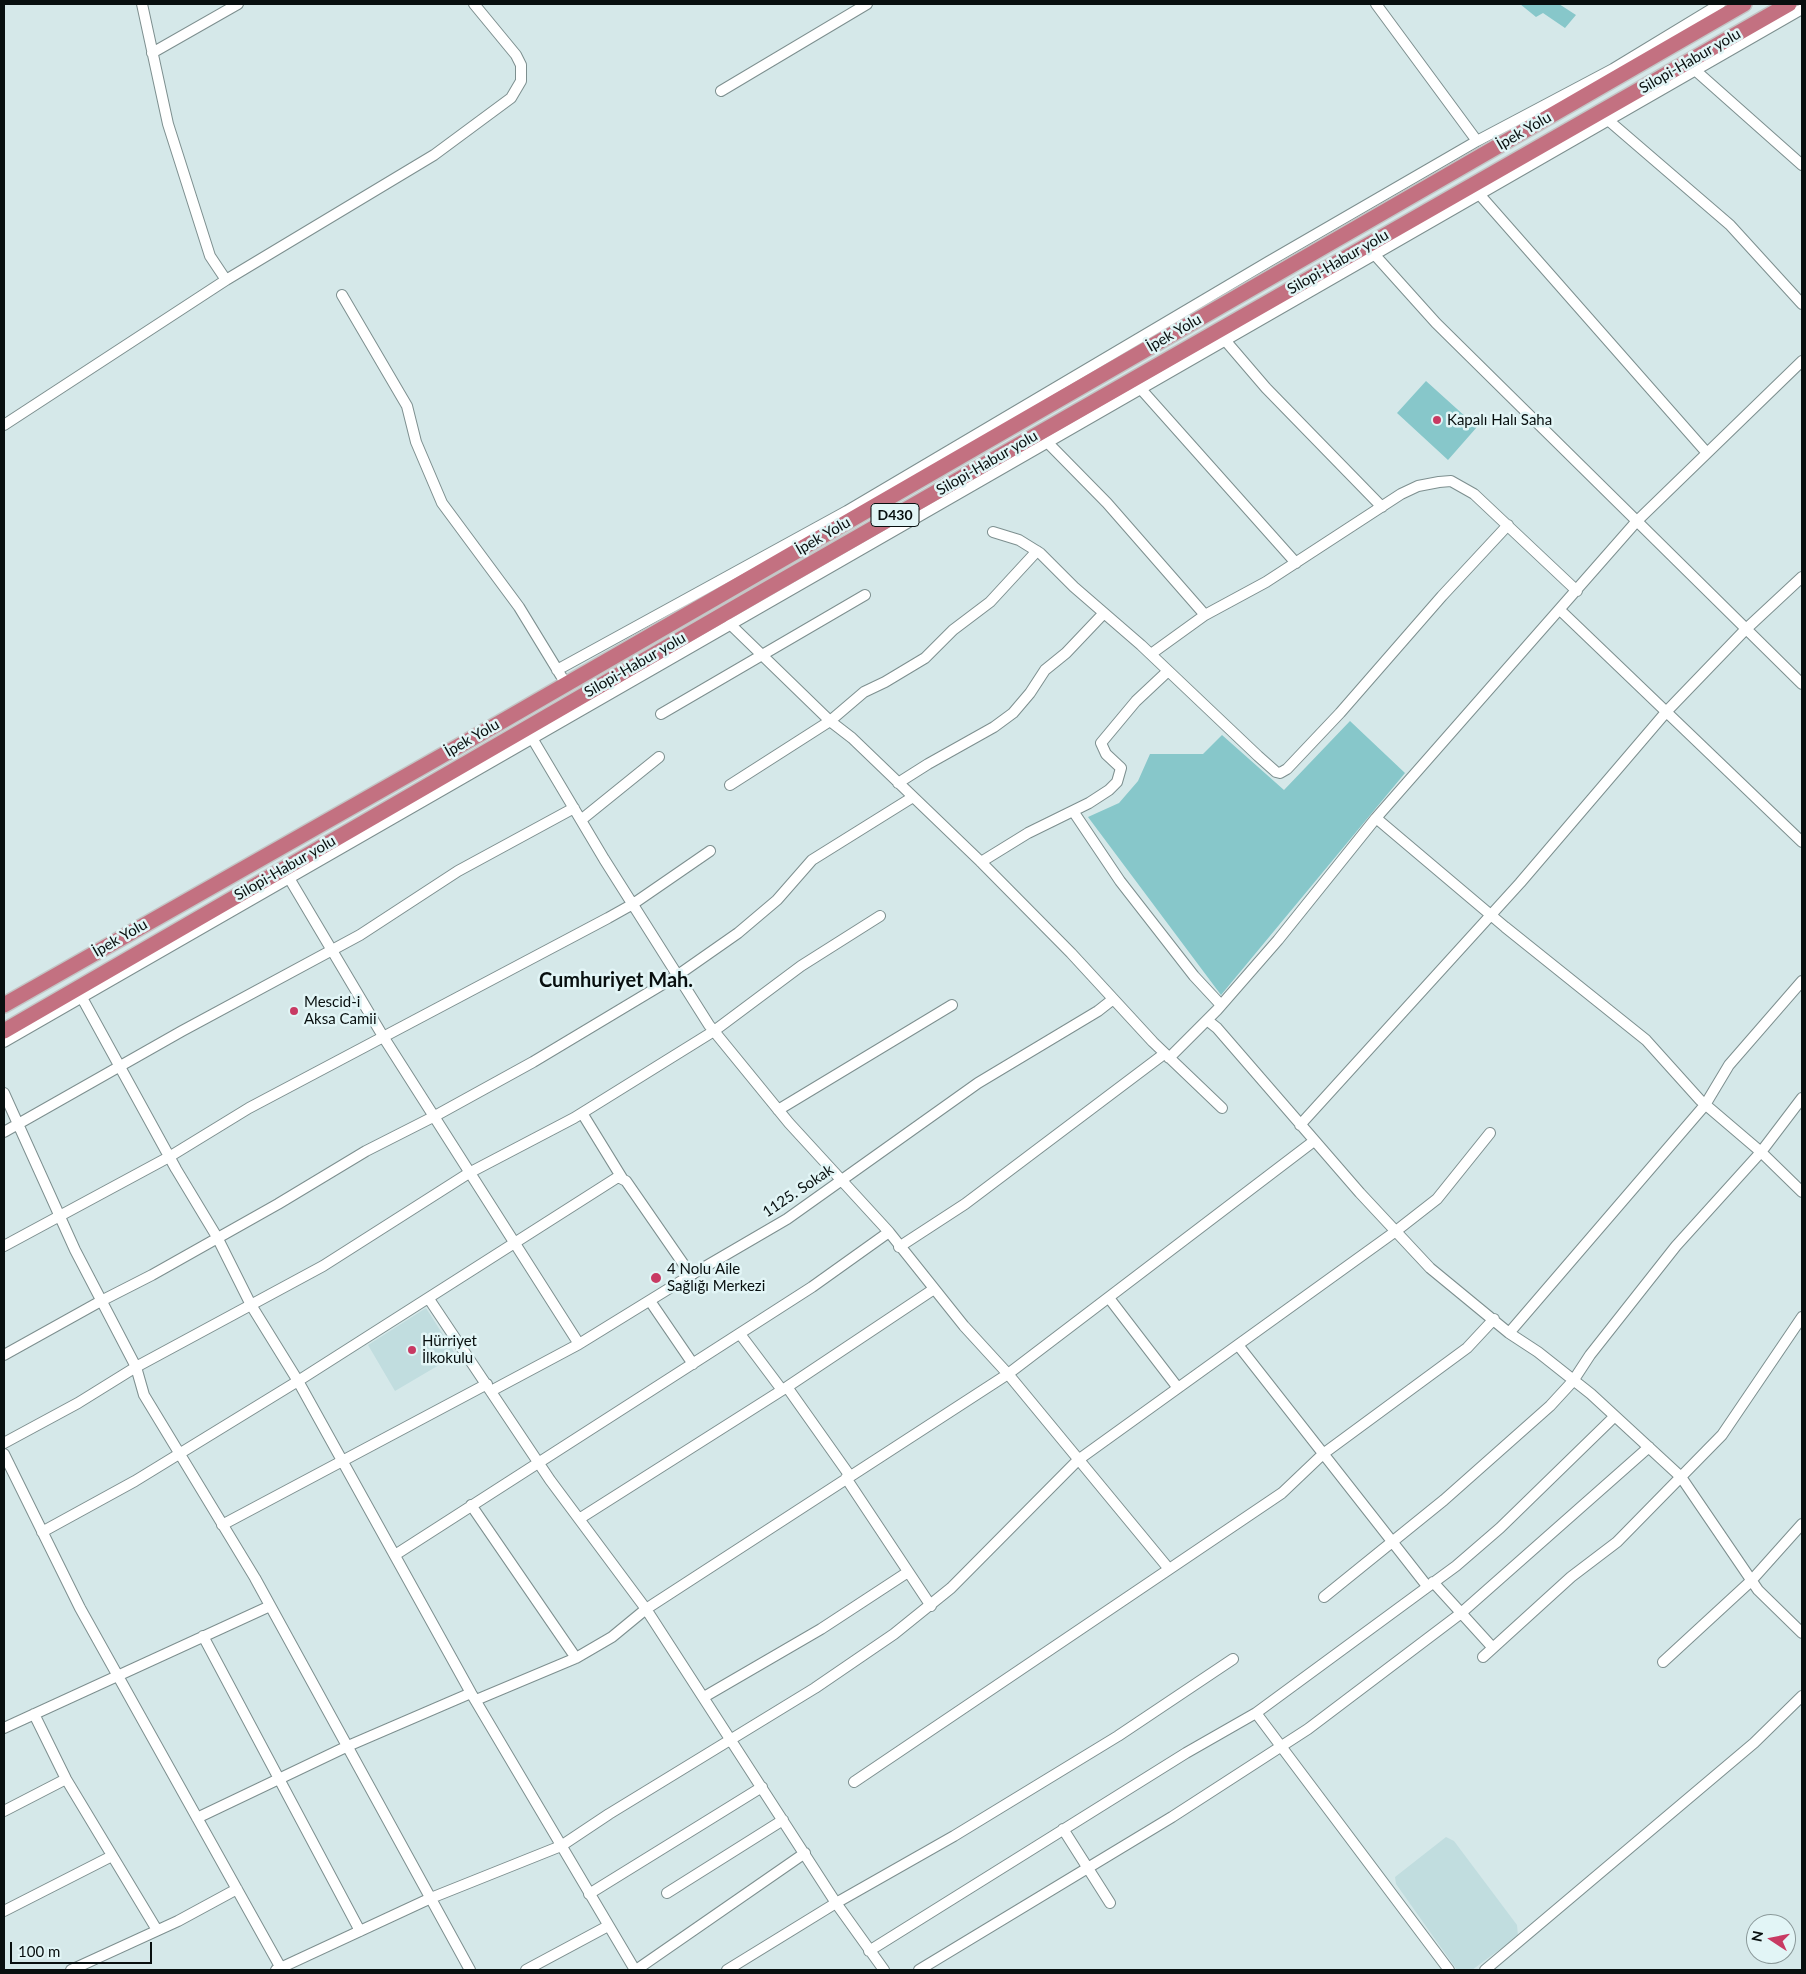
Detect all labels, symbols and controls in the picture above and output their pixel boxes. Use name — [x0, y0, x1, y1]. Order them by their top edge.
street label: Silopi-Habur yolu — [1636, 25, 1744, 97]
street label: İpek Yolu — [1494, 108, 1554, 154]
street label: Silopi-Habur yolu — [1284, 226, 1392, 298]
street label: İpek Yolu — [1144, 310, 1204, 356]
place label: Kapalı Halı Saha — [1447, 411, 1552, 429]
marker: Kapalı Halı Saha — [1431, 414, 1443, 426]
street label: Silopi-Habur yolu — [933, 427, 1041, 499]
road number: D430 — [871, 504, 919, 526]
street label: İpek Yolu — [793, 513, 853, 559]
street label: Silopi-Habur yolu — [581, 629, 689, 701]
street label: İpek Yolu — [442, 715, 502, 761]
street label: Silopi-Habur yolu — [231, 832, 339, 904]
street label: İpek Yolu — [90, 915, 150, 961]
district label: Cumhuriyet Mah. — [539, 969, 693, 993]
place label: Mescid-i Aksa Camii — [304, 993, 377, 1028]
marker: Mescid-i Aksa Camii — [288, 1005, 300, 1017]
street label: 1125. Sokak — [759, 1161, 837, 1221]
place label: 4 Nolu Aile Sağlığı Merkezi — [667, 1260, 765, 1295]
marker: 4 Nolu Aile Sağlığı Merkezi — [649, 1271, 663, 1285]
place label: Hürriyet İlkokulu — [422, 1332, 477, 1367]
marker: Hürriyet İlkokulu — [406, 1344, 418, 1356]
north arrow — [1746, 1914, 1796, 1964]
text: N — [1747, 1929, 1766, 1943]
scale bar — [12, 1932, 155, 1964]
text: 100 m — [18, 1942, 60, 1960]

